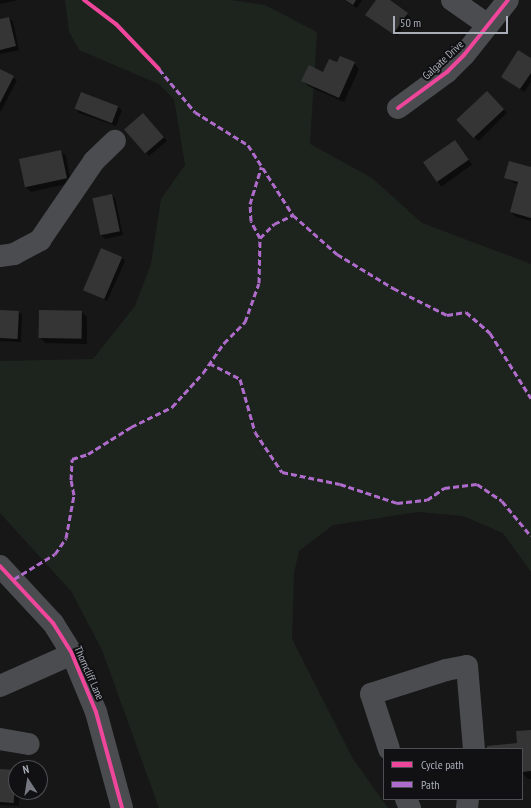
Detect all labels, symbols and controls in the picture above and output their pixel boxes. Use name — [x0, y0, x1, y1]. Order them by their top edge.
scale bar — [395, 8, 510, 34]
text: 50 m — [400, 15, 421, 30]
street label: Galgate Drive — [420, 38, 466, 82]
street label: Thorncliff Lane — [71, 644, 107, 702]
legend — [383, 748, 523, 800]
text: Cycle path — [421, 757, 464, 772]
north arrow — [8, 760, 48, 800]
text: N — [21, 762, 30, 777]
text: Path — [421, 777, 439, 792]

